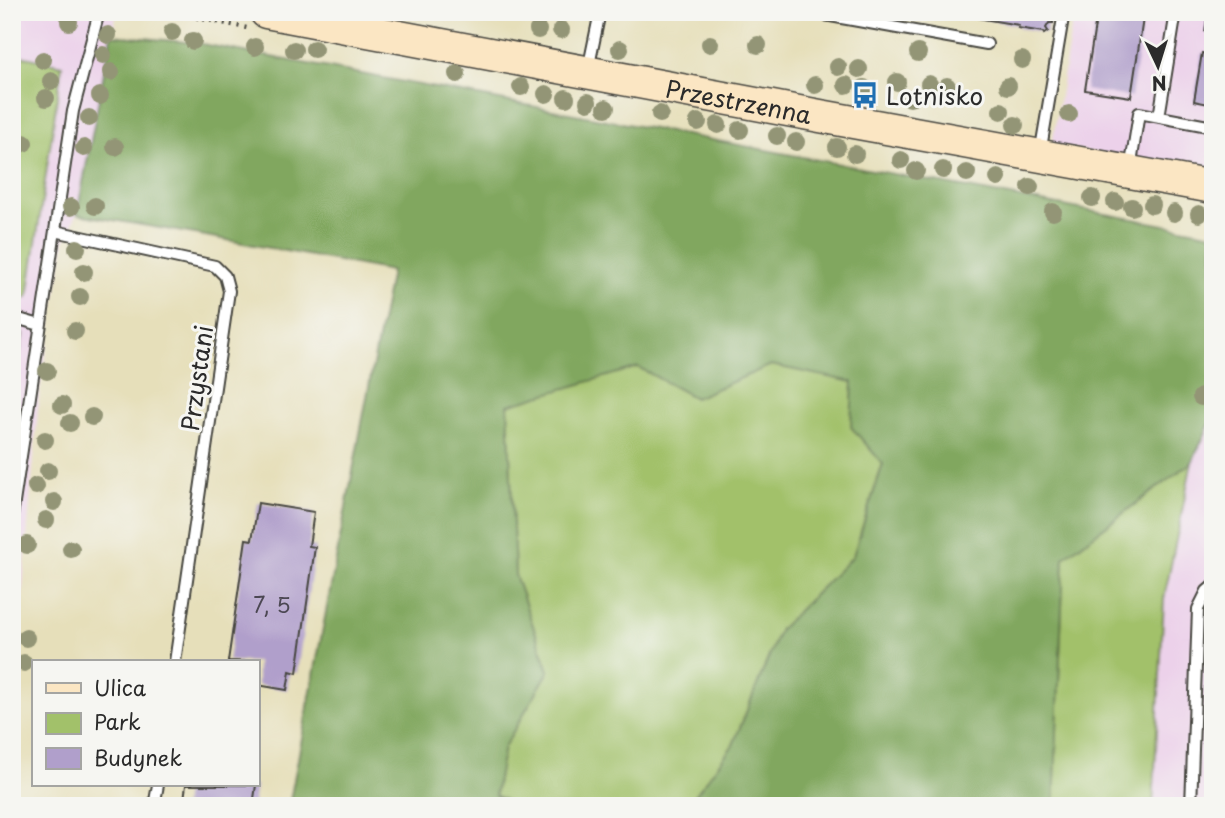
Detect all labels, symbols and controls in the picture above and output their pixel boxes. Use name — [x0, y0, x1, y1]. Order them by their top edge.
north arrow — [1124, 32, 1194, 102]
street label: Przestrzenna — [663, 69, 815, 132]
text: N — [1151, 69, 1168, 98]
place label: Lotnisko — [886, 77, 983, 113]
bus stop icon: Lotnisko — [850, 80, 880, 110]
street label: Przystani — [171, 323, 221, 433]
house number: 7, 5 — [253, 588, 291, 620]
legend — [32, 660, 259, 786]
text: Ulica — [94, 671, 147, 703]
text: Park — [94, 705, 141, 737]
text: Budynek — [94, 741, 183, 773]

